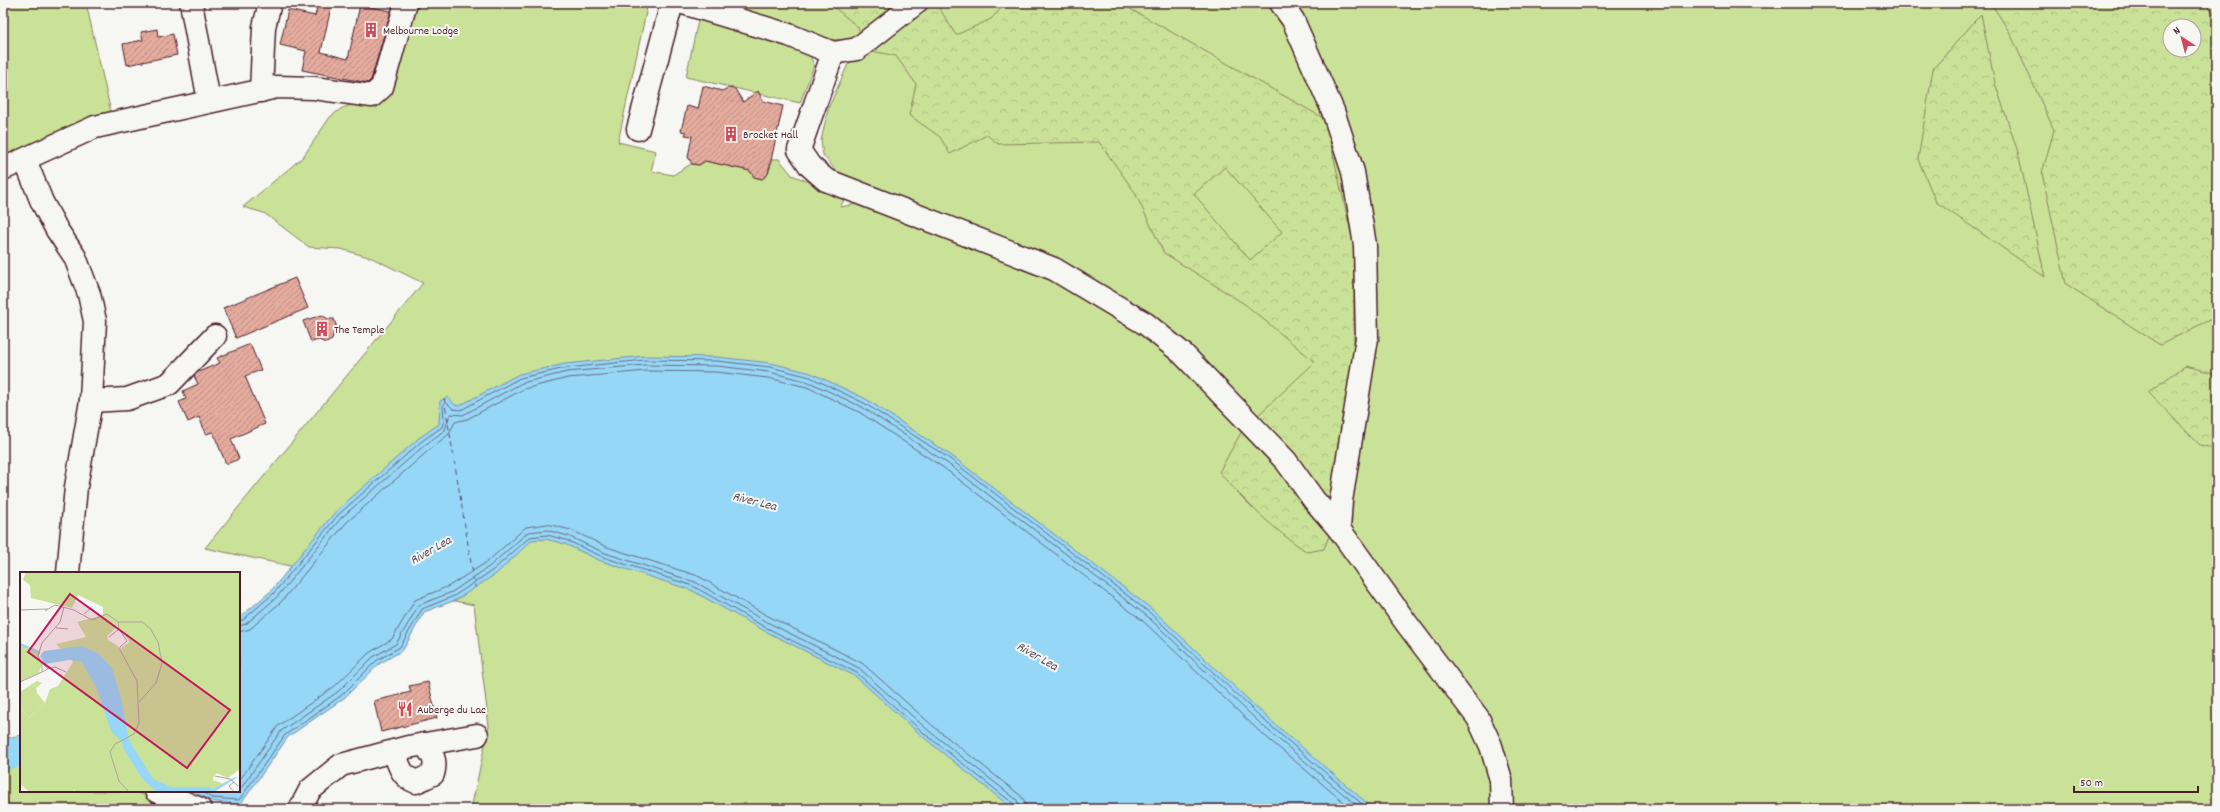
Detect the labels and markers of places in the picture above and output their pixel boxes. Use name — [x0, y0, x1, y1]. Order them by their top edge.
building icon: Melbourne Lodge — [362, 21, 380, 39]
place label: Melbourne Lodge — [383, 23, 458, 40]
building icon: Brocket Hall — [722, 125, 740, 143]
place label: Brocket Hall — [743, 127, 798, 144]
building icon: The Temple — [313, 320, 331, 338]
place label: The Temple — [334, 322, 384, 339]
restaurant icon: Auberge du Lac — [396, 700, 414, 718]
place label: Auberge du Lac — [417, 702, 486, 719]

